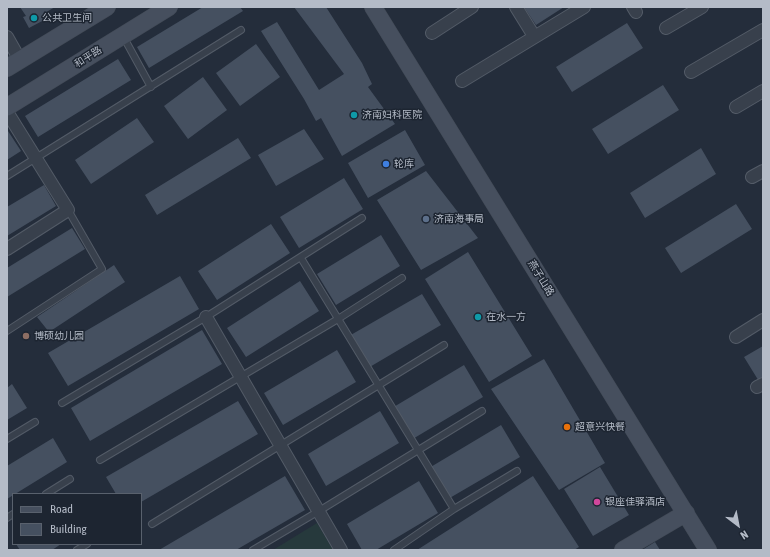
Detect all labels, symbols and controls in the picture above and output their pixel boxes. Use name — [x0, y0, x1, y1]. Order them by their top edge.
place label: 公共卫生间 — [42, 12, 92, 24]
marker: 公共卫生间 — [29, 13, 39, 23]
street label: 和平路 — [72, 44, 104, 70]
place label: 济南妇科医院 — [362, 109, 422, 121]
marker: 济南妇科医院 — [349, 110, 359, 120]
place label: 轮库 — [394, 158, 414, 170]
marker: 轮库 — [381, 159, 391, 169]
place label: 济南海事局 — [434, 213, 484, 225]
marker: 济南海事局 — [421, 214, 431, 224]
street label: 燕子山路 — [525, 258, 557, 298]
place label: 在水一方 — [486, 311, 526, 323]
marker: 在水一方 — [473, 312, 483, 322]
place label: 博硕幼儿园 — [34, 330, 84, 342]
marker: 博硕幼儿园 — [21, 331, 31, 341]
place label: 超意兴快餐 — [575, 421, 625, 433]
marker: 超意兴快餐 — [562, 422, 572, 432]
legend — [12, 493, 142, 545]
place label: 银座佳驿酒店 — [605, 496, 665, 508]
marker: 银座佳驿酒店 — [592, 497, 602, 507]
text: Road — [50, 502, 73, 516]
north arrow — [718, 505, 758, 545]
text: Building — [50, 522, 87, 536]
text: N — [738, 528, 750, 542]

